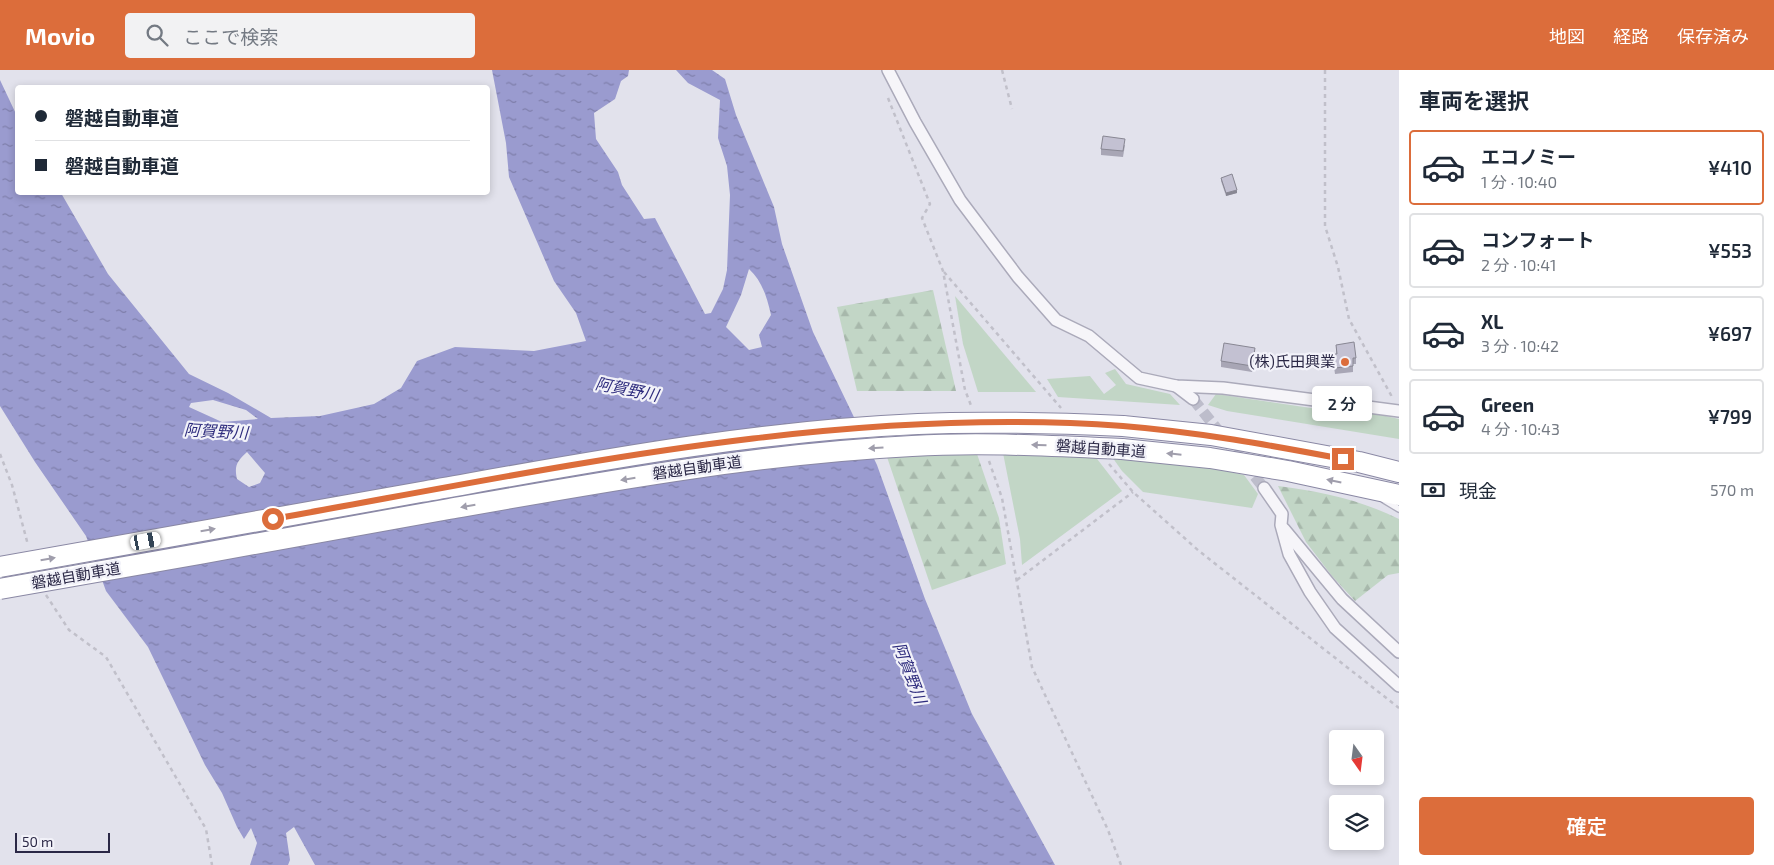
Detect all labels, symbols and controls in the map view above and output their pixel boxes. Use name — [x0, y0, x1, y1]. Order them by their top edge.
search box — [125, 13, 475, 58]
text: Movio — [25, 21, 95, 50]
icon: search — [143, 21, 171, 49]
text: ここで検索 — [183, 25, 278, 48]
text: 地図 — [1549, 25, 1585, 47]
text: 経路 — [1613, 25, 1649, 47]
text: 保存済み — [1677, 25, 1749, 47]
text: 車両を選択 — [1419, 87, 1529, 113]
text: 磐越自動車道 — [65, 106, 179, 129]
icon: car — [1421, 145, 1466, 190]
text: エコノミー — [1481, 145, 1576, 168]
text: 磐越自動車道 — [65, 154, 179, 177]
text: ¥410 — [1708, 156, 1752, 179]
text: 1 分 · 10:40 — [1481, 172, 1557, 191]
icon: car — [1421, 228, 1466, 273]
text: コンフォート — [1481, 228, 1594, 251]
text: ¥553 — [1708, 239, 1752, 262]
text: 2 分 · 10:41 — [1481, 255, 1556, 274]
text: XL — [1481, 310, 1503, 333]
icon: car — [1421, 311, 1466, 356]
text: ¥697 — [1708, 322, 1752, 345]
text: 3 分 · 10:42 — [1481, 336, 1559, 355]
place label: (株)氏田興業 — [1249, 352, 1335, 370]
marker: (株)氏田興業 — [1339, 356, 1351, 368]
water label: 阿賀野川 — [594, 373, 662, 404]
callout: 2 分 — [1313, 386, 1373, 422]
text: Green — [1481, 393, 1534, 416]
text: 2 分 — [1328, 394, 1356, 413]
icon: car — [1421, 394, 1466, 439]
text: ¥799 — [1708, 405, 1752, 428]
water label: 阿賀野川 — [184, 419, 250, 442]
text: 4 分 · 10:43 — [1481, 419, 1560, 438]
street label: 磐越自動車道 — [1056, 436, 1147, 460]
one-way arrow — [1030, 441, 1046, 449]
one-way arrow — [868, 445, 884, 453]
route end — [1332, 448, 1354, 470]
one-way arrow — [1166, 450, 1182, 458]
street label: 磐越自動車道 — [651, 452, 743, 482]
one-way arrow — [620, 475, 636, 483]
icon: cash — [1419, 476, 1447, 504]
one-way arrow — [1327, 477, 1342, 485]
text: 現金 — [1459, 479, 1497, 502]
text: 570 m — [1710, 480, 1754, 499]
one-way arrow — [460, 503, 476, 511]
route start — [262, 508, 284, 530]
one-way arrow — [200, 526, 216, 534]
car — [129, 531, 162, 551]
one-way arrow — [40, 554, 56, 562]
street label: 磐越自動車道 — [30, 558, 122, 592]
water label: 阿賀野川 — [890, 640, 932, 708]
north arrow — [1329, 730, 1384, 785]
map controls — [1329, 730, 1384, 850]
button: layers — [1329, 795, 1384, 850]
button: 確定 — [1419, 797, 1754, 855]
scale bar — [15, 830, 110, 853]
text: 50 m — [22, 833, 53, 850]

